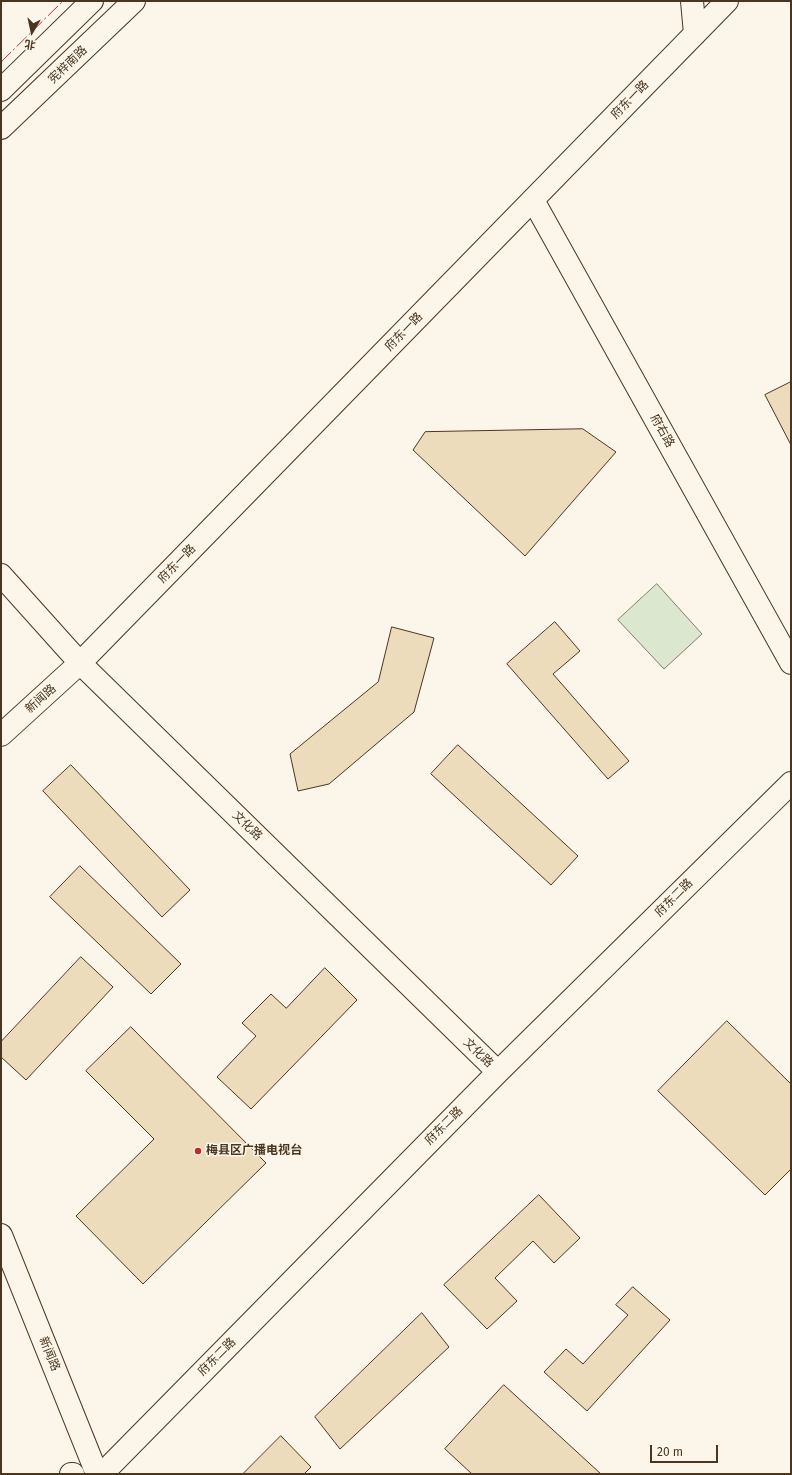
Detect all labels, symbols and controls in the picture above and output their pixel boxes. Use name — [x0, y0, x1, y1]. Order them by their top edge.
north arrow — [12, 12, 52, 52]
text: 北 — [24, 37, 36, 52]
street label: 宪梓南路 — [46, 43, 90, 87]
street label: 府东一路 — [608, 78, 652, 122]
street label: 府东一路 — [382, 310, 426, 354]
street label: 府右路 — [647, 412, 677, 450]
street label: 府东一路 — [155, 542, 199, 586]
street label: 新闻路 — [23, 682, 59, 716]
street label: 文化路 — [229, 808, 265, 844]
street label: 府东二路 — [652, 876, 696, 920]
street label: 文化路 — [460, 1035, 496, 1071]
street label: 府东二路 — [422, 1104, 466, 1148]
place label: 梅县区广播电视台 — [206, 1144, 302, 1158]
marker: 梅县区广播电视台 — [193, 1146, 203, 1156]
street label: 新闻路 — [36, 1335, 62, 1373]
street label: 府东二路 — [195, 1335, 239, 1379]
scale bar — [652, 1437, 720, 1463]
text: 20 m — [657, 1445, 683, 1459]

